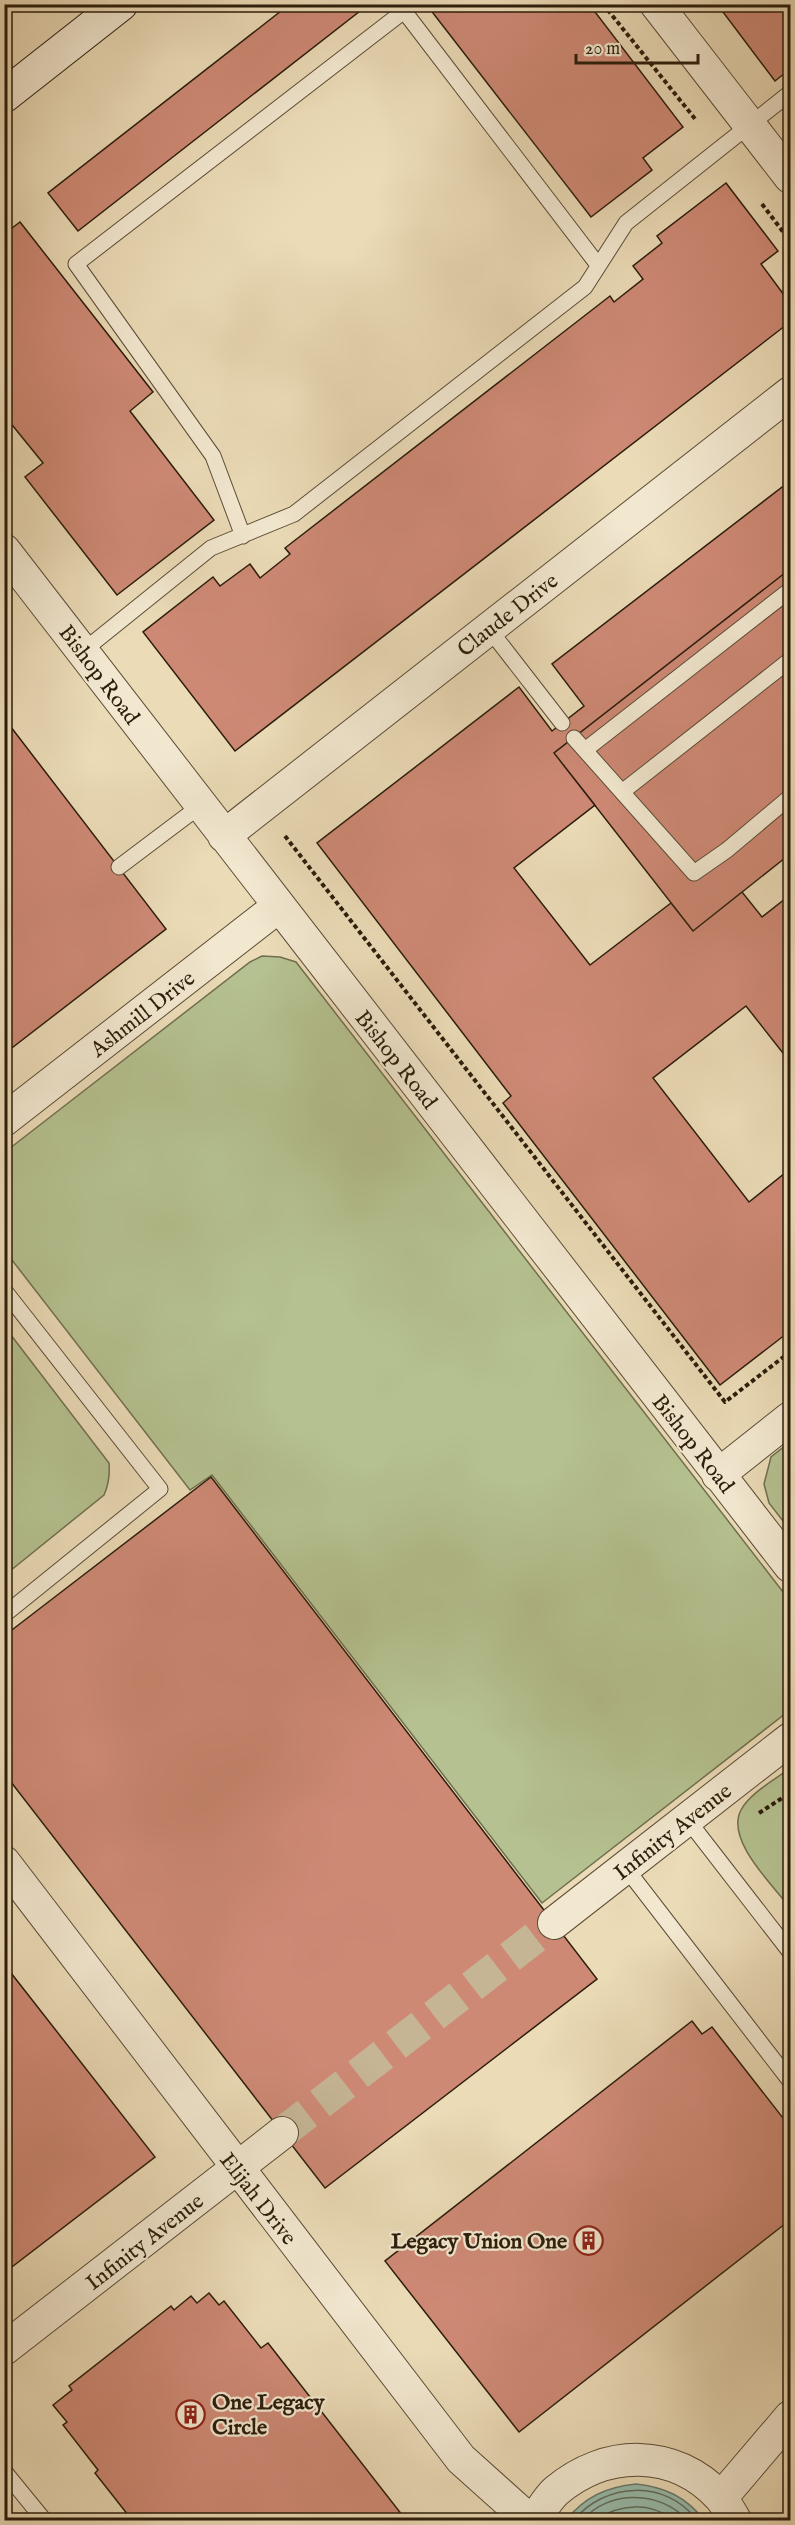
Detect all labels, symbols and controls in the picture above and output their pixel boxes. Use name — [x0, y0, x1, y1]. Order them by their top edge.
scale bar — [576, 27, 698, 65]
text: 20 m — [585, 38, 620, 61]
street label: Claude Drive — [452, 567, 564, 664]
street label: Bishop Road — [52, 620, 145, 731]
street label: Ashmill Drive — [84, 965, 201, 1065]
street label: Bishop Road — [348, 1005, 443, 1116]
street label: Bishop Road — [645, 1389, 740, 1500]
street label: Infinity Avenue — [609, 1778, 738, 1887]
street label: Elijah Drive — [213, 2147, 302, 2251]
street label: Infinity Avenue — [81, 2188, 210, 2297]
building icon: Legacy Union One — [572, 2224, 604, 2256]
place label: Legacy Union One — [391, 2228, 567, 2256]
place label: One Legacy Circle — [212, 2389, 326, 2442]
building icon: One Legacy Circle — [175, 2398, 207, 2430]

